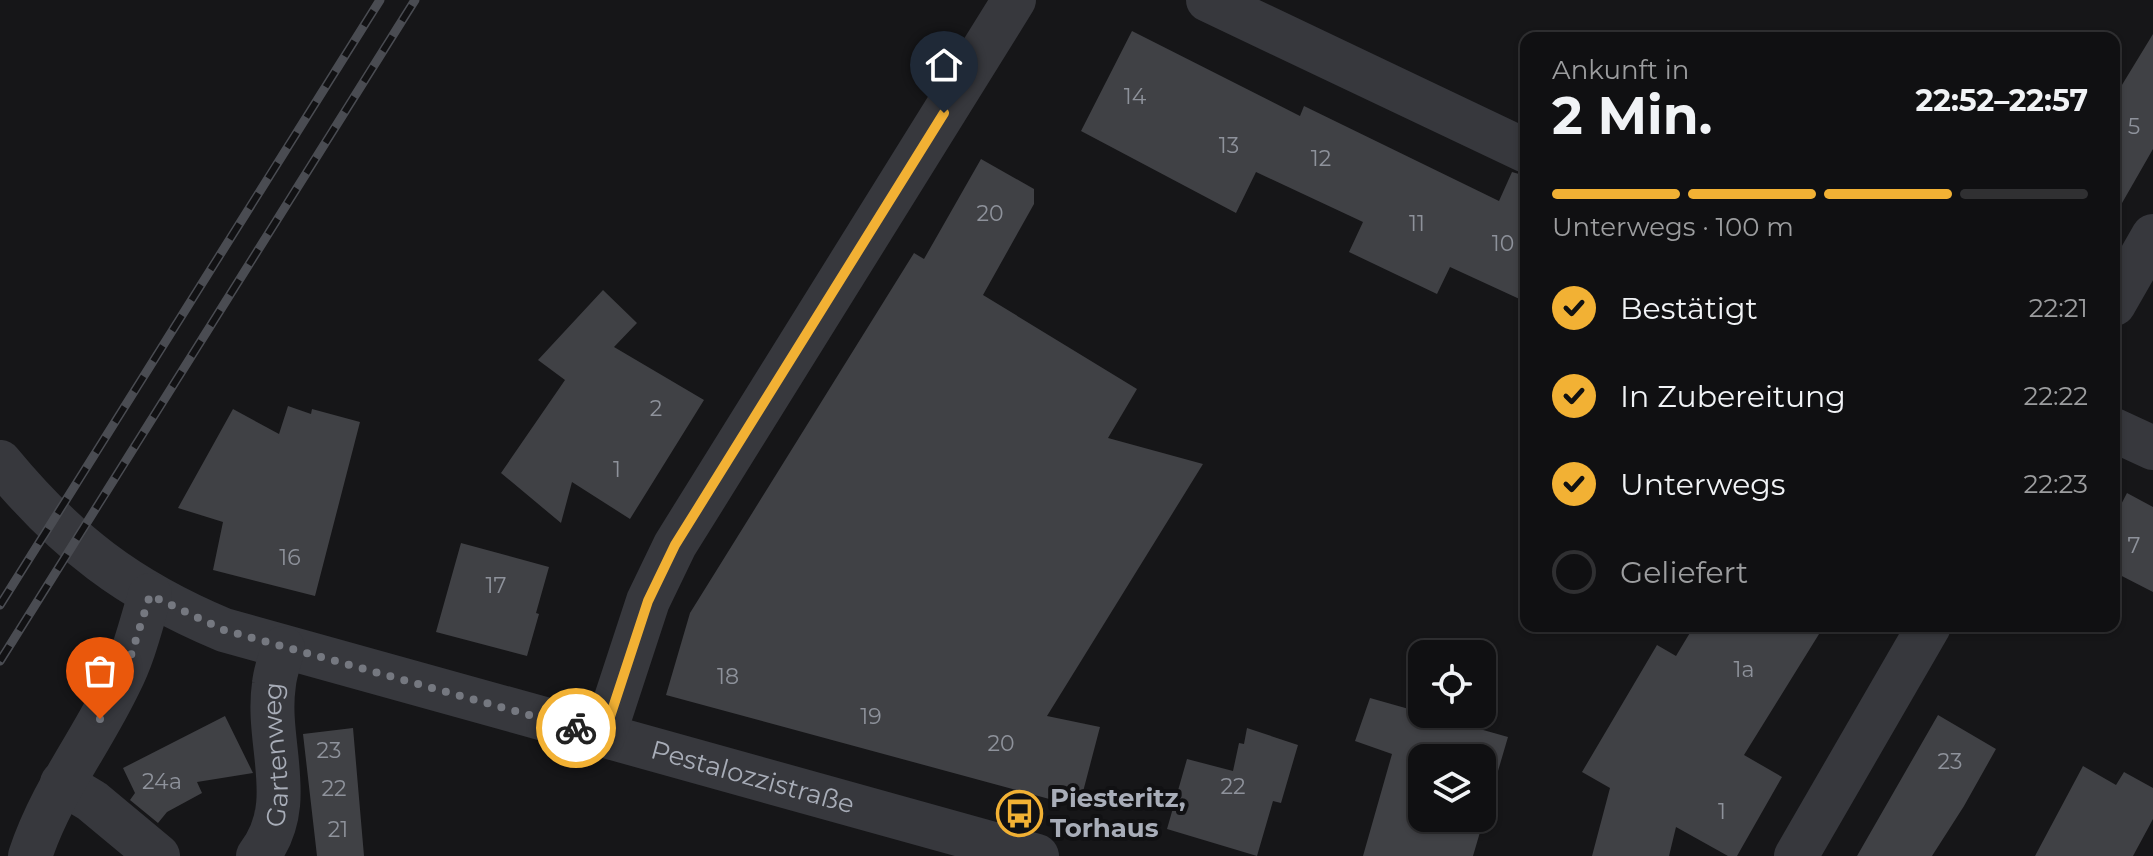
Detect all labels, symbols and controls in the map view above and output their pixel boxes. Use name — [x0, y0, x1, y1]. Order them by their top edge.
pin — [910, 31, 978, 113]
icon: home — [922, 43, 966, 87]
text: Ankunft in — [1552, 54, 1689, 86]
text: 22:52–22:57 — [1916, 82, 2088, 119]
house number: 14 — [1124, 83, 1147, 110]
text: 2 Min. — [1552, 84, 1712, 147]
house number: 5 — [2128, 113, 2140, 140]
house number: 13 — [1219, 132, 1239, 159]
house number: 12 — [1311, 145, 1331, 172]
house number: 20 — [976, 200, 1004, 227]
house number: 11 — [1409, 210, 1425, 237]
text: Unterwegs · 100 m — [1552, 211, 1794, 243]
house number: 10 — [1492, 230, 1514, 257]
icon: check — [1552, 286, 1596, 330]
text: Bestätigt — [1620, 290, 1758, 327]
text: 22:21 — [2029, 292, 2088, 324]
icon: check — [1552, 374, 1596, 418]
text: In Zubereitung — [1620, 378, 1846, 415]
text: 22:22 — [2023, 380, 2088, 412]
house number: 2 — [650, 395, 662, 422]
house number: 1 — [613, 456, 621, 483]
icon: check — [1552, 462, 1596, 506]
text: Unterwegs — [1620, 466, 1785, 503]
text: 22:23 — [2024, 468, 2088, 500]
house number: 7 — [2128, 532, 2141, 559]
house number: 16 — [279, 544, 301, 571]
text: Geliefert — [1620, 554, 1748, 591]
house number: 17 — [486, 572, 506, 599]
pin — [66, 637, 134, 719]
map controls — [1408, 640, 1496, 832]
button: locate — [1408, 640, 1496, 728]
icon: bag — [78, 649, 122, 693]
house number: 1a — [1734, 656, 1754, 683]
house number: 18 — [717, 663, 739, 690]
street label: Gartenweg — [256, 681, 295, 830]
courier — [536, 688, 616, 768]
house number: 19 — [860, 703, 882, 730]
icon: bike — [554, 706, 598, 750]
house number: 20 — [987, 730, 1015, 757]
street label: Pestalozzistraße — [647, 733, 858, 821]
house number: 23 — [317, 737, 341, 764]
button: layers — [1408, 744, 1496, 832]
house number: 23 — [1938, 748, 1962, 775]
house number: 24a — [142, 768, 182, 795]
house number: 22 — [1221, 773, 1246, 800]
house number: 22 — [322, 775, 347, 802]
place label: Piesteritz, Torhaus — [1050, 782, 1186, 844]
bus stop icon: Piesteritz, Torhaus — [995, 789, 1043, 837]
house number: 1 — [1718, 798, 1726, 825]
house number: 21 — [328, 816, 348, 843]

